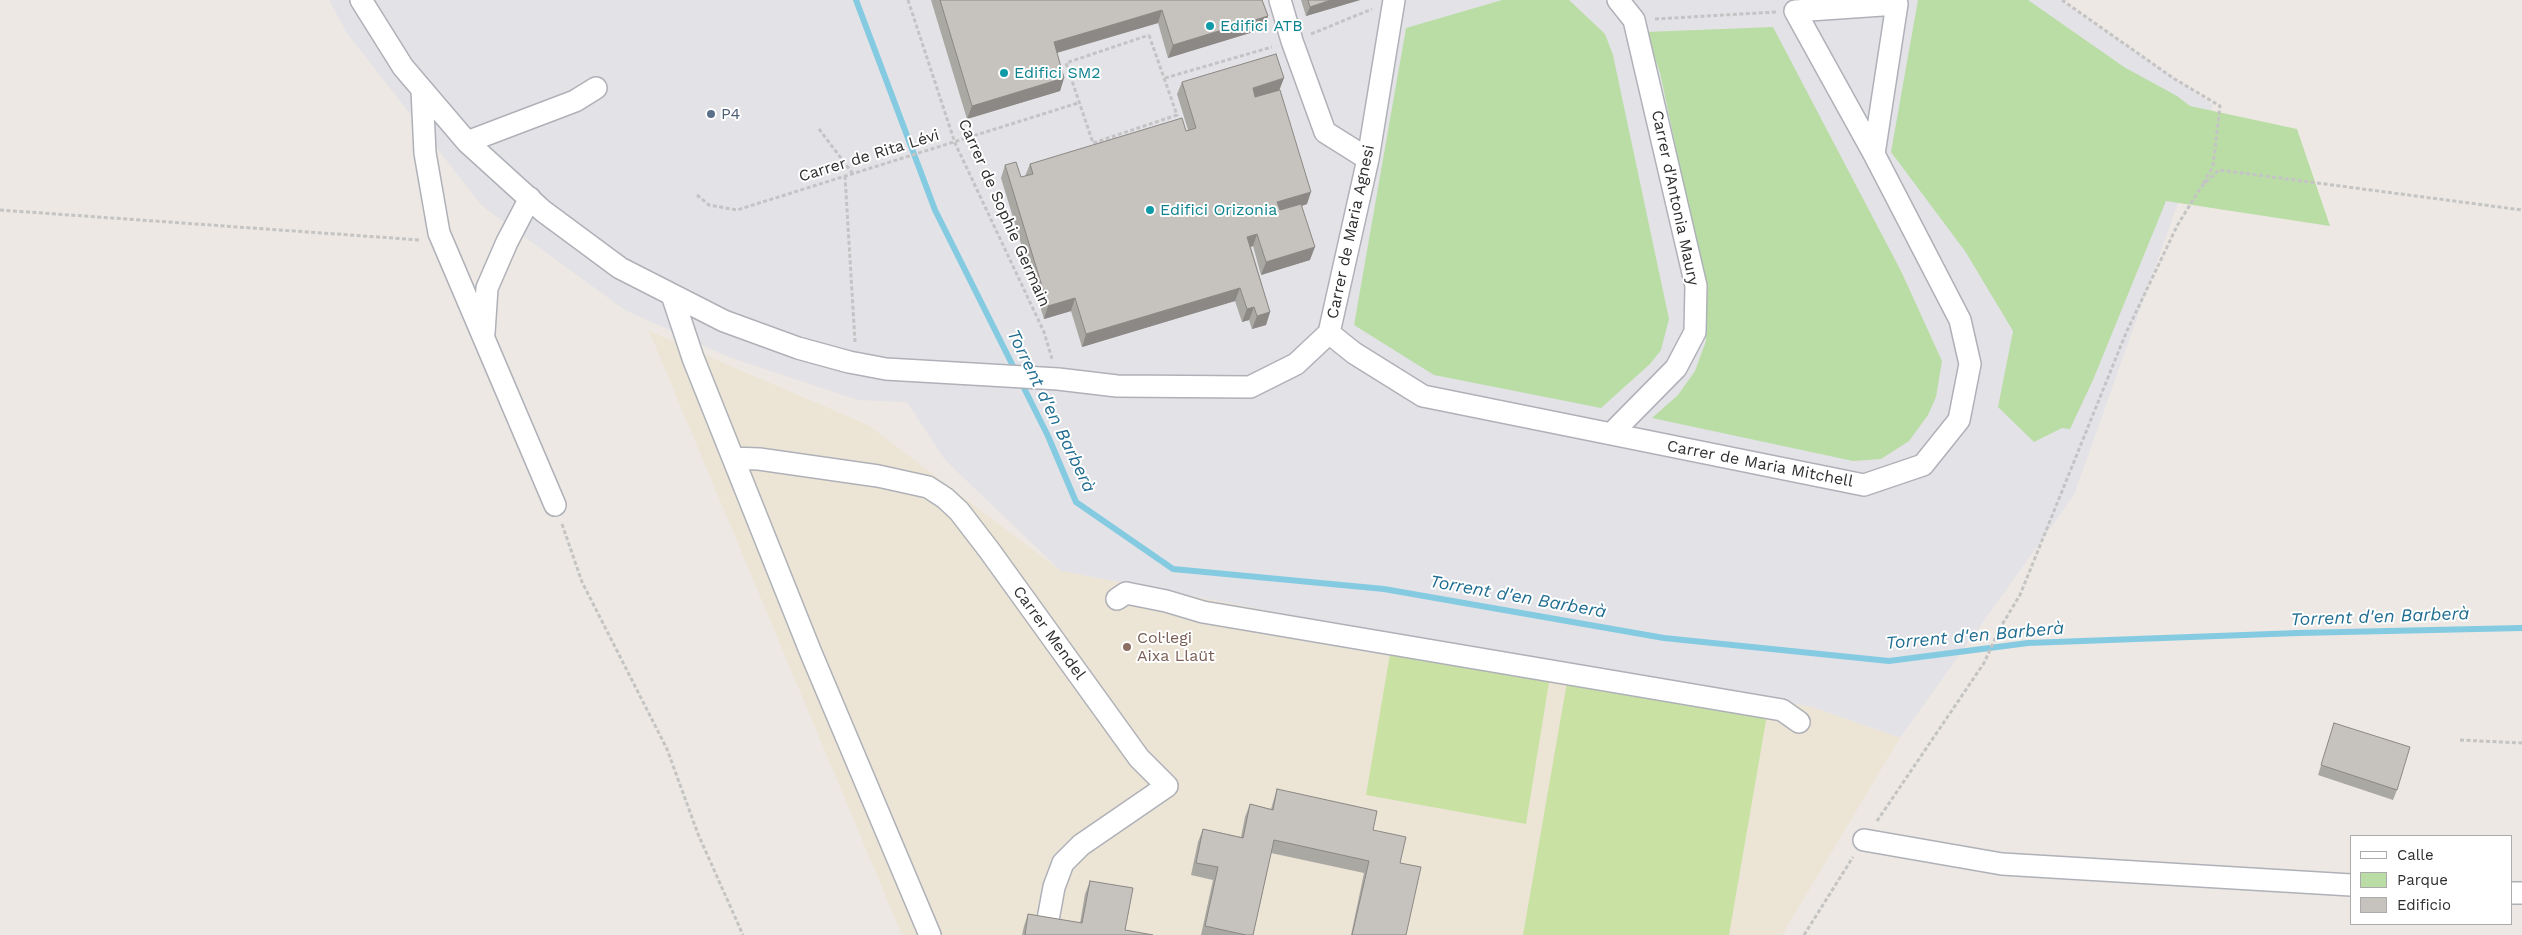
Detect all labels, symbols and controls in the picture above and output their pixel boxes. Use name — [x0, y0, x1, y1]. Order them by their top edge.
place label: Edifici ATB — [1220, 16, 1303, 36]
marker: Edifici ATB — [1204, 20, 1216, 32]
place label: Edifici SM2 — [1014, 63, 1101, 83]
marker: Edifici SM2 — [998, 67, 1010, 79]
place label: P4 — [721, 104, 740, 124]
marker: P4 — [705, 108, 717, 120]
street label: Carrer d'Antonia Maury — [1647, 109, 1703, 287]
street label: Carrer de Sophie Germain — [954, 116, 1054, 310]
street label: Carrer de Rita Lévi — [797, 126, 941, 186]
street label: Carrer de Maria Agnesi — [1323, 143, 1379, 321]
place label: Edifici Orizonia — [1160, 200, 1277, 220]
marker: Edifici Orizonia — [1144, 204, 1156, 216]
water label: Torrent d'en Barberà — [1002, 326, 1100, 496]
street label: Carrer de Maria Mitchell — [1665, 437, 1855, 491]
water label: Torrent d'en Barberà — [1428, 571, 1608, 623]
street label: Carrer Mendel — [1009, 583, 1089, 683]
water label: Torrent d'en Barberà — [2290, 603, 2470, 631]
water label: Torrent d'en Barberà — [1885, 617, 2065, 655]
place label: Col·legi Aixa Llaüt — [1137, 628, 1215, 666]
marker: Col·legi Aixa Llaüt — [1121, 641, 1133, 653]
legend — [2350, 835, 2512, 925]
text: Calle — [2397, 846, 2434, 864]
text: Parque — [2397, 871, 2448, 889]
text: Edificio — [2397, 896, 2451, 914]

